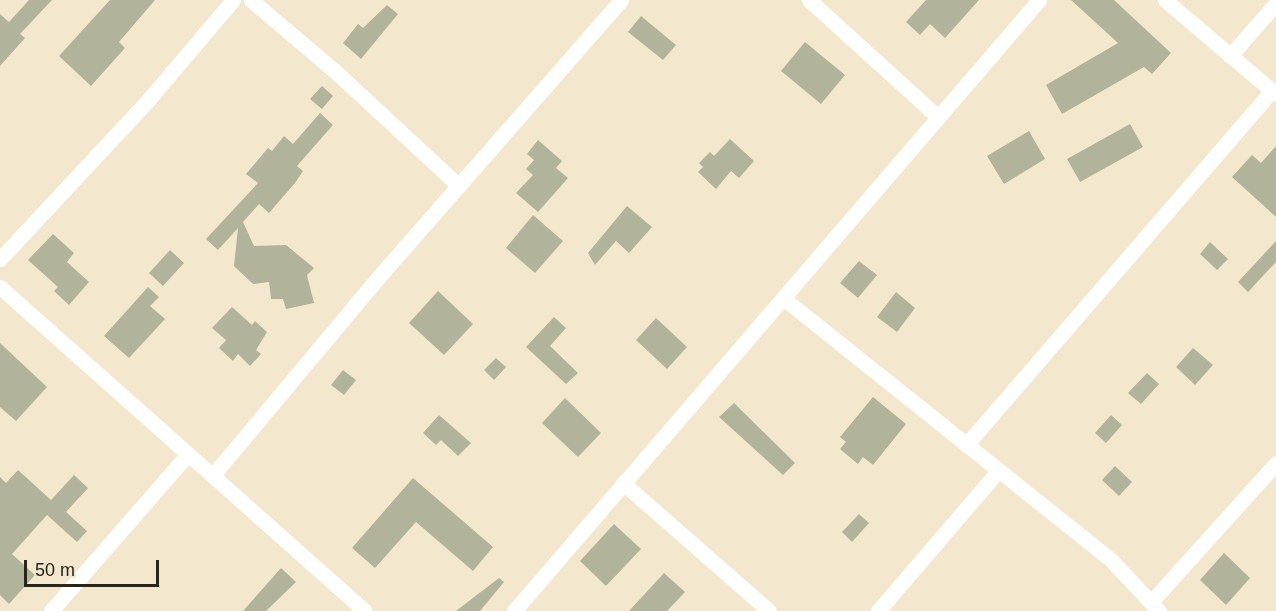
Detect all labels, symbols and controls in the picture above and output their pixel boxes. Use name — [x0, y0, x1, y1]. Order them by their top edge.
scale bar — [27, 548, 162, 586]
text: 50 m — [35, 560, 75, 580]

